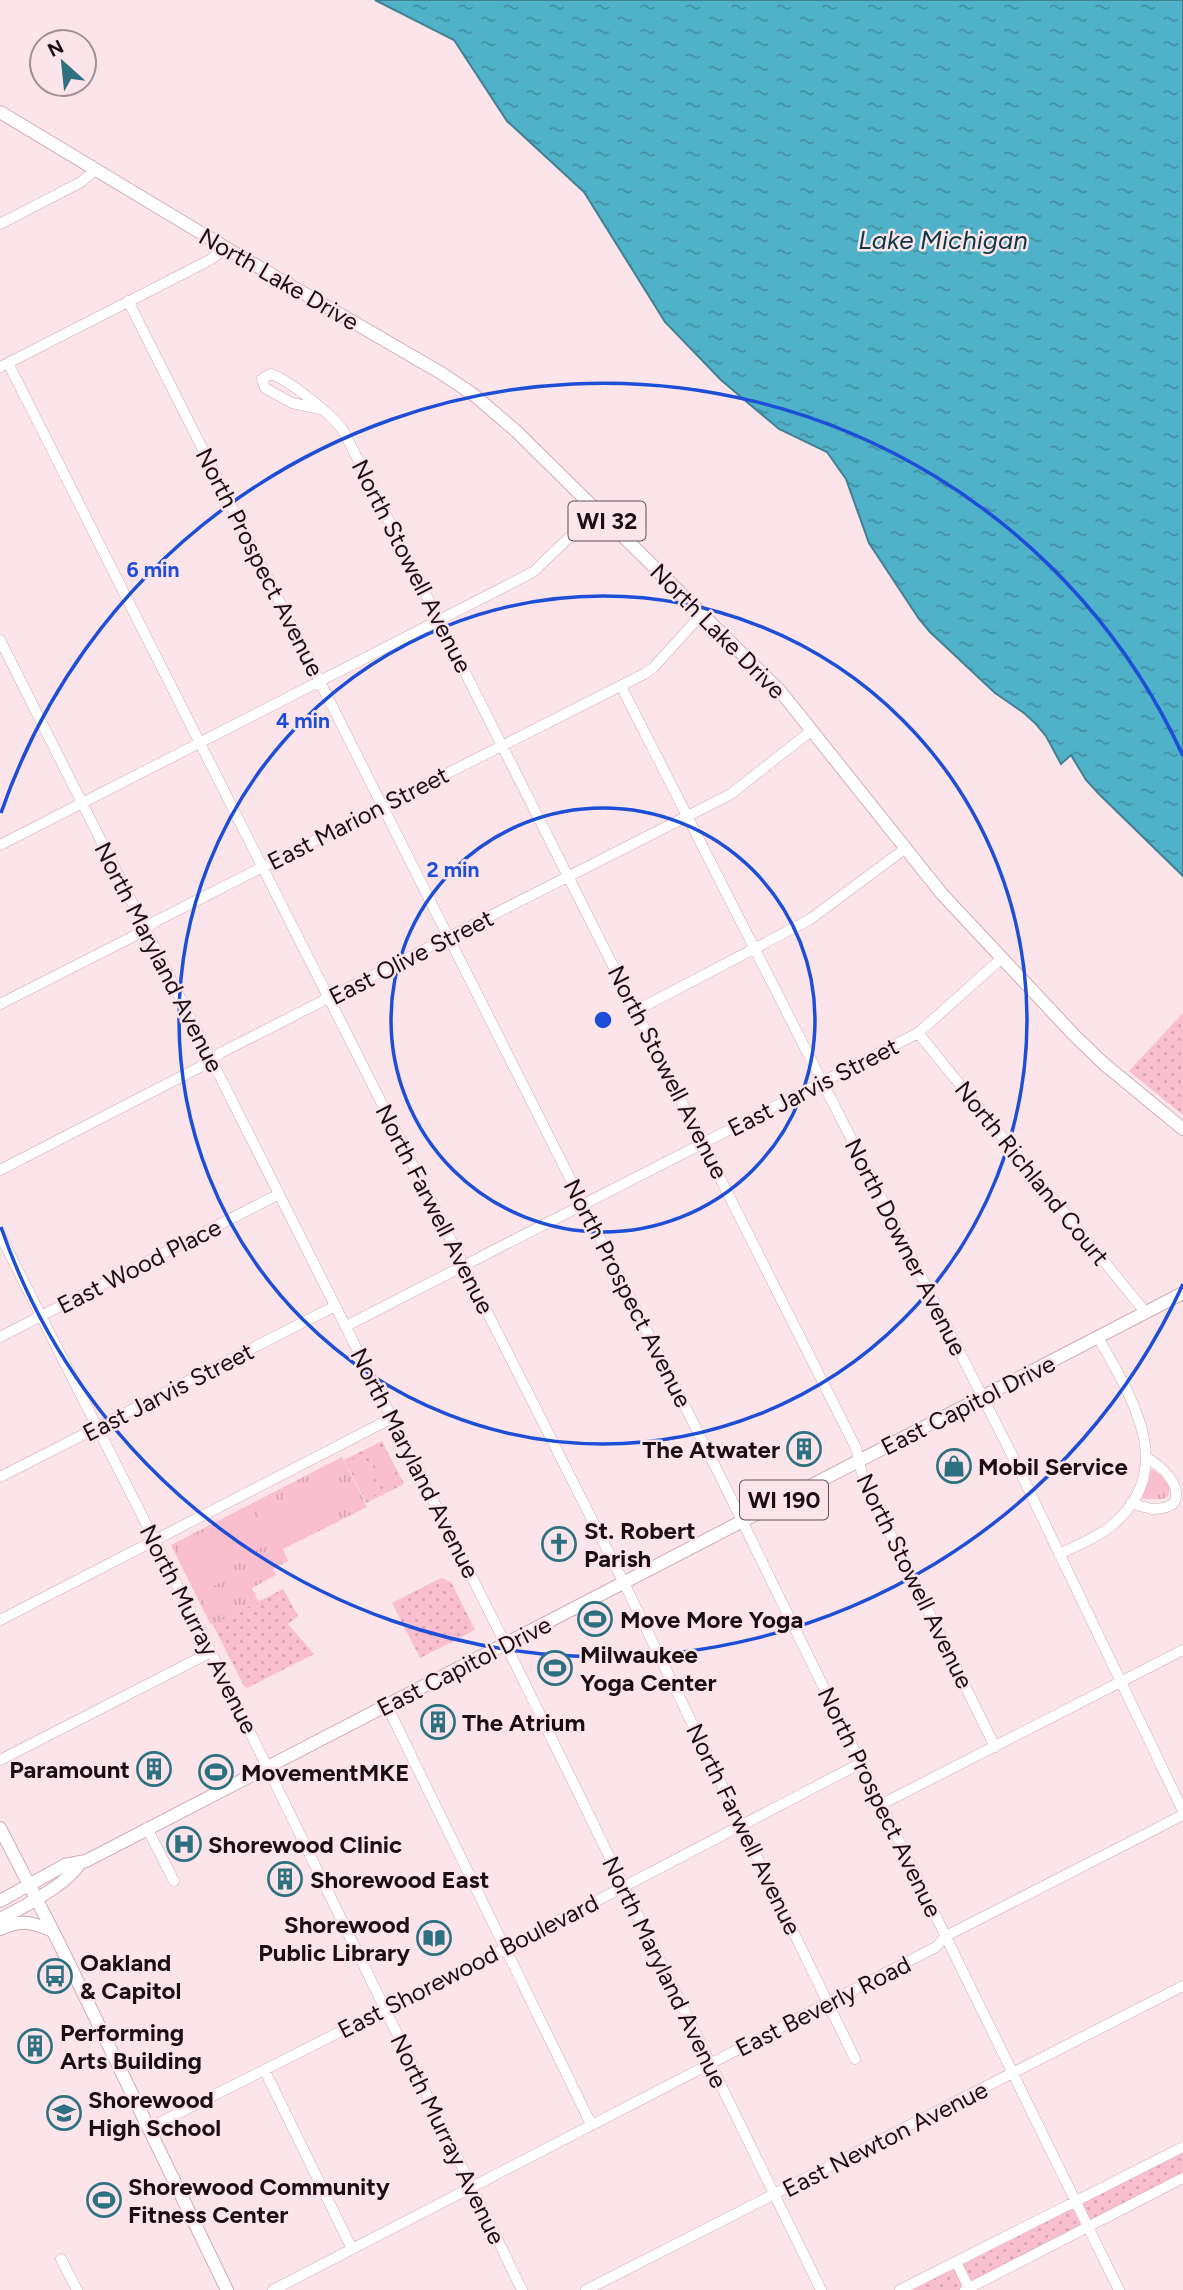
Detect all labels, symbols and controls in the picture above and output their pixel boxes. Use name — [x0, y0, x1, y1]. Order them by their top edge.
north arrow — [28, 28, 98, 98]
text: N — [44, 35, 67, 62]
street label: North Lake Drive — [194, 222, 364, 336]
water label: Lake Michigan — [858, 224, 1028, 256]
street label: North Prospect Avenue — [190, 443, 330, 681]
street label: North Stowell Avenue — [346, 454, 478, 678]
road number: WI 32 — [568, 502, 646, 540]
text: 6 min — [127, 557, 179, 582]
street label: North Lake Drive — [644, 557, 792, 705]
text: 4 min — [276, 708, 330, 733]
street label: East Marion Street — [263, 760, 453, 876]
street label: North Maryland Avenue — [88, 837, 230, 1077]
text: 2 min — [427, 857, 479, 882]
street label: East Olive Street — [324, 903, 498, 1011]
street label: North Stowell Avenue — [602, 960, 734, 1184]
centre of rings — [591, 1008, 615, 1032]
street label: East Jarvis Street — [723, 1031, 903, 1143]
street label: North Richland Court — [949, 1075, 1115, 1271]
street label: North Farwell Avenue — [370, 1099, 500, 1319]
street label: North Downer Avenue — [839, 1134, 973, 1360]
street label: North Prospect Avenue — [558, 1174, 698, 1412]
street label: East Wood Place — [52, 1212, 226, 1320]
street label: East Jarvis Street — [78, 1336, 258, 1448]
street label: North Maryland Avenue — [344, 1343, 486, 1583]
street label: East Capitol Drive — [876, 1349, 1060, 1461]
building icon: The Atwater — [785, 1430, 823, 1468]
place label: The Atwater — [642, 1435, 780, 1464]
shop icon: Mobil Service — [935, 1447, 973, 1485]
place label: Mobil Service — [978, 1452, 1128, 1481]
street label: North Stowell Avenue — [850, 1469, 980, 1693]
road number: WI 190 — [740, 1480, 828, 1520]
place label: St. Robert Parish — [584, 1516, 696, 1573]
street label: North Murray Avenue — [134, 1520, 264, 1738]
church icon: St. Robert Parish — [540, 1525, 578, 1563]
sports icon: Move More Yoga — [576, 1600, 614, 1638]
place label: Move More Yoga — [620, 1605, 803, 1634]
street label: East Capitol Drive — [372, 1610, 556, 1722]
place label: Milwaukee Yoga Center — [580, 1640, 717, 1697]
sports icon: Milwaukee Yoga Center — [536, 1649, 574, 1687]
street label: North Prospect Avenue — [812, 1682, 948, 1922]
building icon: The Atrium — [419, 1703, 457, 1741]
place label: The Atrium — [462, 1708, 585, 1737]
street label: North Farwell Avenue — [680, 1719, 808, 1939]
building icon: Paramount — [135, 1750, 173, 1788]
sports icon: MovementMKE — [197, 1753, 235, 1791]
place label: Paramount — [9, 1755, 130, 1784]
place label: MovementMKE — [241, 1758, 409, 1787]
hospital icon: Shorewood Clinic — [165, 1825, 203, 1863]
place label: Shorewood Clinic — [208, 1830, 402, 1859]
street label: North Maryland Avenue — [596, 1851, 734, 2093]
building icon: Shorewood East — [266, 1860, 304, 1898]
place label: Shorewood East — [310, 1865, 489, 1894]
street label: East Shorewood Boulevard — [333, 1888, 603, 2044]
place label: Shorewood Public Library — [258, 1910, 410, 1967]
library icon: Shorewood Public Library — [415, 1919, 453, 1957]
place label: Oakland & Capitol — [80, 1948, 181, 2005]
street label: East Beverly Road — [731, 1949, 915, 2063]
bus stop icon: Oakland & Capitol — [36, 1957, 74, 1995]
place label: Performing Arts Building — [60, 2018, 202, 2075]
building icon: Performing Arts Building — [16, 2027, 54, 2065]
street label: North Murray Avenue — [384, 2029, 512, 2249]
street label: East Newton Avenue — [778, 2075, 992, 2203]
place label: Shorewood High School — [88, 2085, 221, 2142]
school or university icon: Shorewood High School — [45, 2094, 83, 2132]
place label: Shorewood Community Fitness Center — [128, 2172, 390, 2229]
sports icon: Shorewood Community Fitness Center — [85, 2181, 123, 2219]

